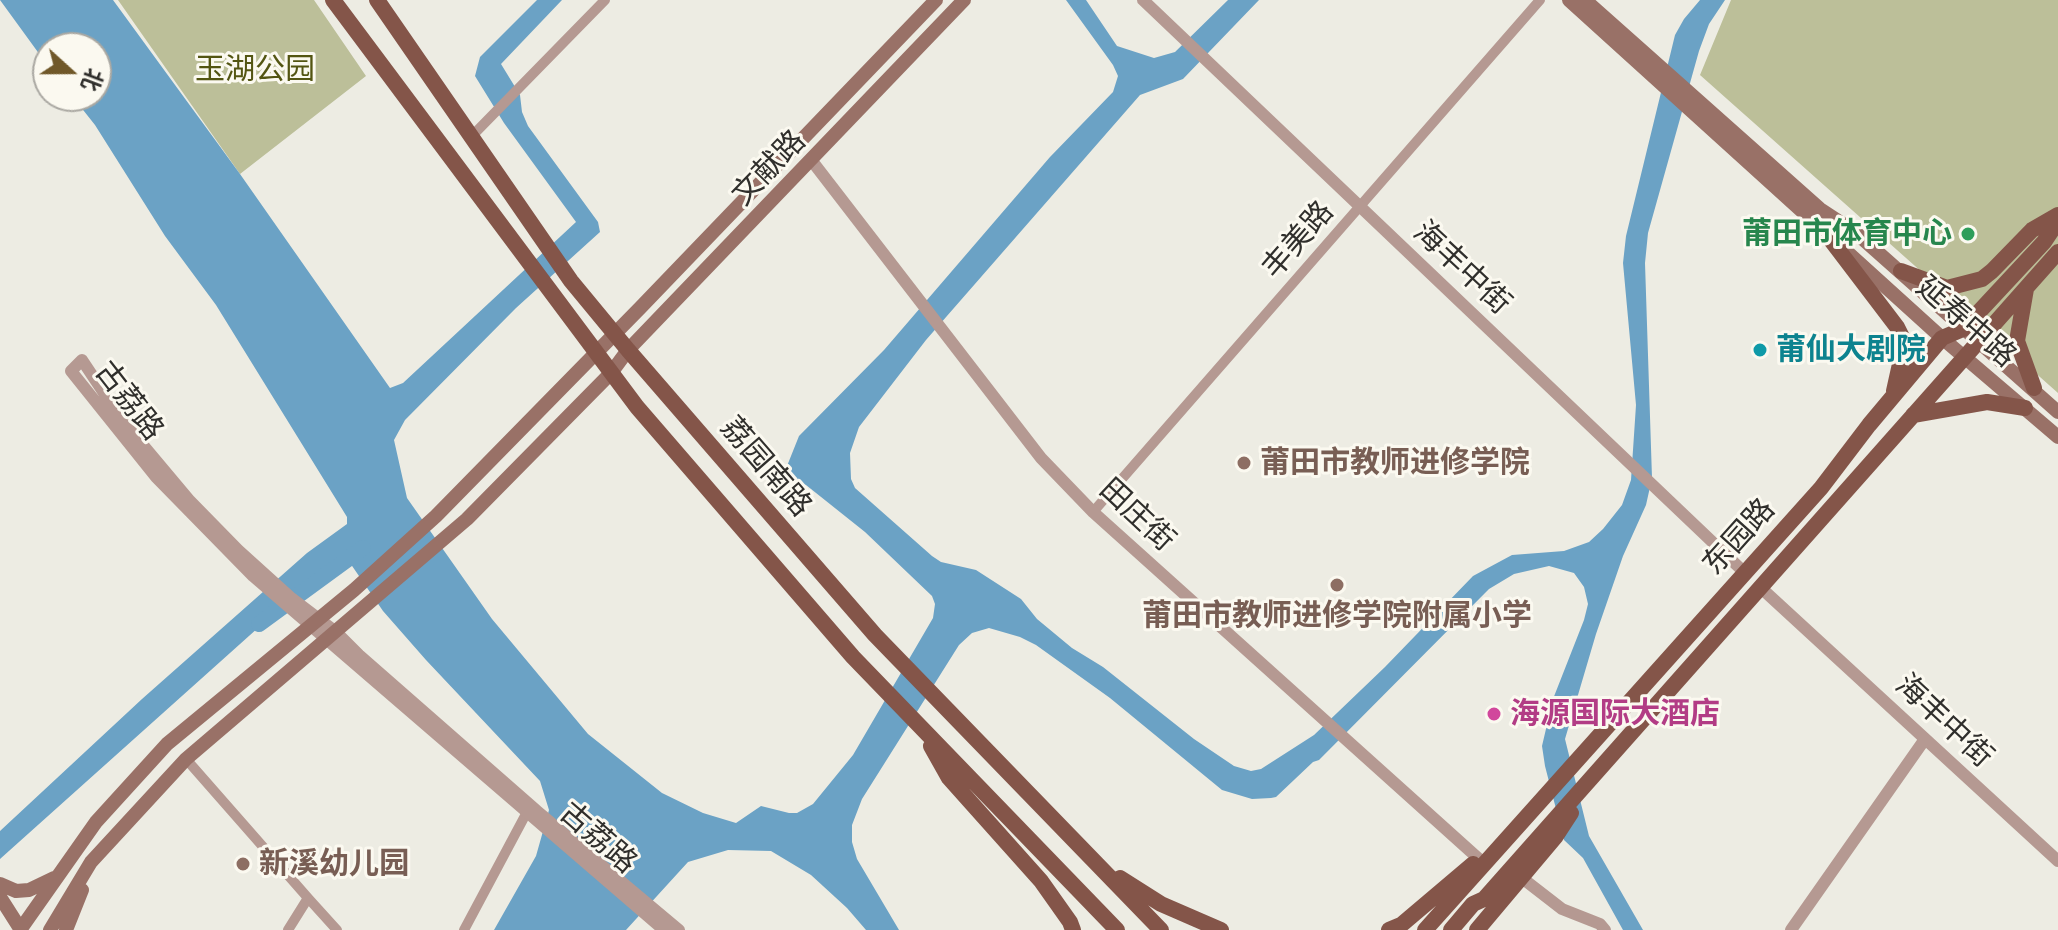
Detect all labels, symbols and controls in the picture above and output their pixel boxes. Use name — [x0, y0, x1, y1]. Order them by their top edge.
north arrow — [32, 32, 112, 112]
park label: 玉湖公园 — [195, 52, 315, 88]
text: 北 — [76, 65, 110, 95]
street label: 文献路 — [725, 123, 813, 213]
street label: 丰美路 — [1255, 194, 1341, 286]
street label: 海丰中街 — [1406, 214, 1518, 322]
place label: 莆田市体育中心 — [1742, 216, 1952, 252]
marker: 莆田市体育中心 — [1959, 225, 1977, 243]
street label: 延寿中路 — [1909, 269, 2023, 375]
place label: 莆仙大剧院 — [1776, 332, 1926, 368]
marker: 莆仙大剧院 — [1751, 341, 1769, 359]
street label: 古荔路 — [87, 354, 171, 448]
street label: 荔园南路 — [713, 410, 819, 524]
place label: 莆田市教师进修学院 — [1260, 445, 1530, 481]
marker: 莆田市教师进修学院 — [1235, 454, 1253, 472]
street label: 田庄街 — [1092, 471, 1182, 559]
street label: 东园路 — [1696, 492, 1782, 582]
marker: 莆田市教师进修学院附属小学 — [1328, 576, 1346, 594]
place label: 莆田市教师进修学院附属小学 — [1142, 598, 1532, 634]
street label: 海丰中街 — [1888, 667, 2000, 775]
place label: 海源国际大酒店 — [1510, 696, 1720, 732]
marker: 海源国际大酒店 — [1485, 705, 1503, 723]
street label: 古荔路 — [552, 795, 644, 881]
place label: 新溪幼儿园 — [259, 846, 409, 882]
marker: 新溪幼儿园 — [234, 855, 252, 873]

